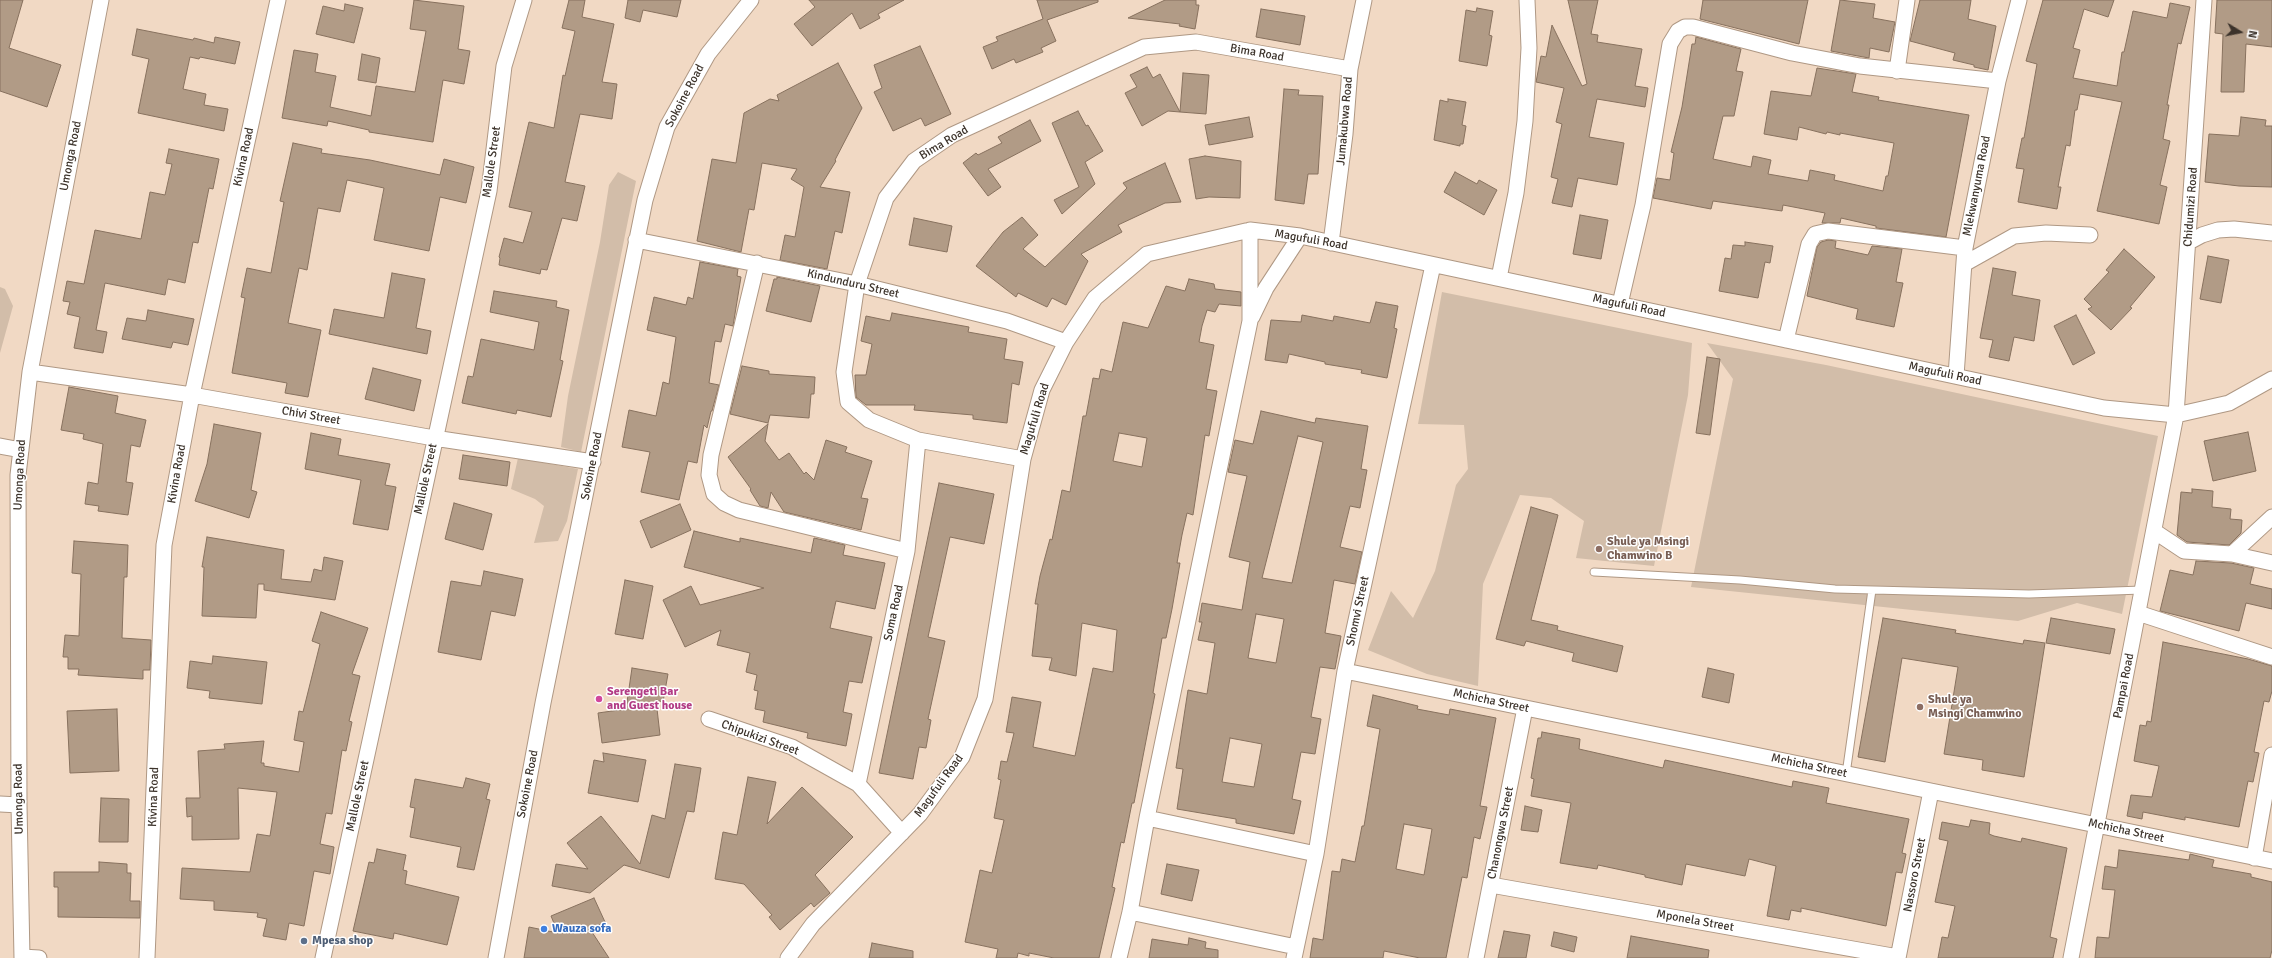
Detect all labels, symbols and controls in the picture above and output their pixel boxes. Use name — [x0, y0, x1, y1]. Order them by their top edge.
north arrow — [2220, 12, 2260, 52]
text: N — [2245, 29, 2259, 39]
street label: Bima Road — [1229, 41, 1285, 65]
street label: Sokoine Road — [662, 62, 708, 130]
street label: Jumakubwa Road — [1334, 76, 1356, 166]
street label: Umonga Road — [57, 120, 85, 192]
street label: Bima Road — [917, 123, 971, 163]
street label: Mallole Street — [480, 125, 504, 199]
street label: Kivina Road — [231, 126, 257, 188]
street label: Mlekwanyuma Road — [1960, 134, 1994, 238]
street label: Chidumizi Road — [2181, 167, 2201, 247]
street label: Magufuli Road — [1273, 226, 1349, 254]
street label: Kindunduru Street — [805, 266, 901, 302]
street label: Magufuli Road — [1591, 291, 1667, 321]
street label: Magufuli Road — [1907, 359, 1983, 389]
street label: Magufuli Road — [1017, 381, 1053, 457]
street label: Chivi Street — [281, 404, 341, 428]
street label: Sokoine Road — [578, 431, 606, 501]
street label: Umonga Road — [11, 439, 29, 511]
street label: Mallole Street — [411, 442, 441, 516]
street label: Kivina Road — [165, 443, 189, 505]
place label: Shule ya Msingi Chamwino B — [1607, 535, 1689, 563]
marker: Shule ya Msingi Chamwino B — [1594, 544, 1604, 554]
street label: Shomvi Street — [1344, 575, 1372, 647]
street label: Soma Road — [881, 584, 907, 642]
street label: Pampai Road — [2111, 652, 2137, 720]
place label: Serengeti Bar and Guest house — [607, 685, 692, 713]
street label: Mchicha Street — [1452, 686, 1530, 716]
place label: Shule ya Msingi Chamwino — [1928, 693, 2021, 721]
marker: Serengeti Bar and Guest house — [594, 694, 604, 704]
marker: Shule ya Msingi Chamwino — [1915, 702, 1925, 712]
street label: Chipukizi Street — [719, 717, 801, 759]
street label: Sokoine Road — [514, 749, 542, 819]
street label: Mchicha Street — [1770, 751, 1848, 781]
street label: Magufuli Road — [911, 752, 967, 820]
street label: Mallole Street — [343, 759, 373, 833]
street label: Umonga Road — [11, 763, 27, 835]
street label: Kivina Road — [146, 767, 162, 827]
street label: Chanongwa Street — [1485, 785, 1517, 881]
street label: Mchicha Street — [2087, 816, 2165, 846]
street label: Nassoro Street — [1901, 837, 1929, 913]
street label: Mponela Street — [1655, 907, 1735, 935]
place label: Wauza sofa — [552, 922, 611, 936]
marker: Wauza sofa — [539, 924, 549, 934]
place label: Mpesa shop — [312, 934, 373, 948]
marker: Mpesa shop — [299, 936, 309, 946]

